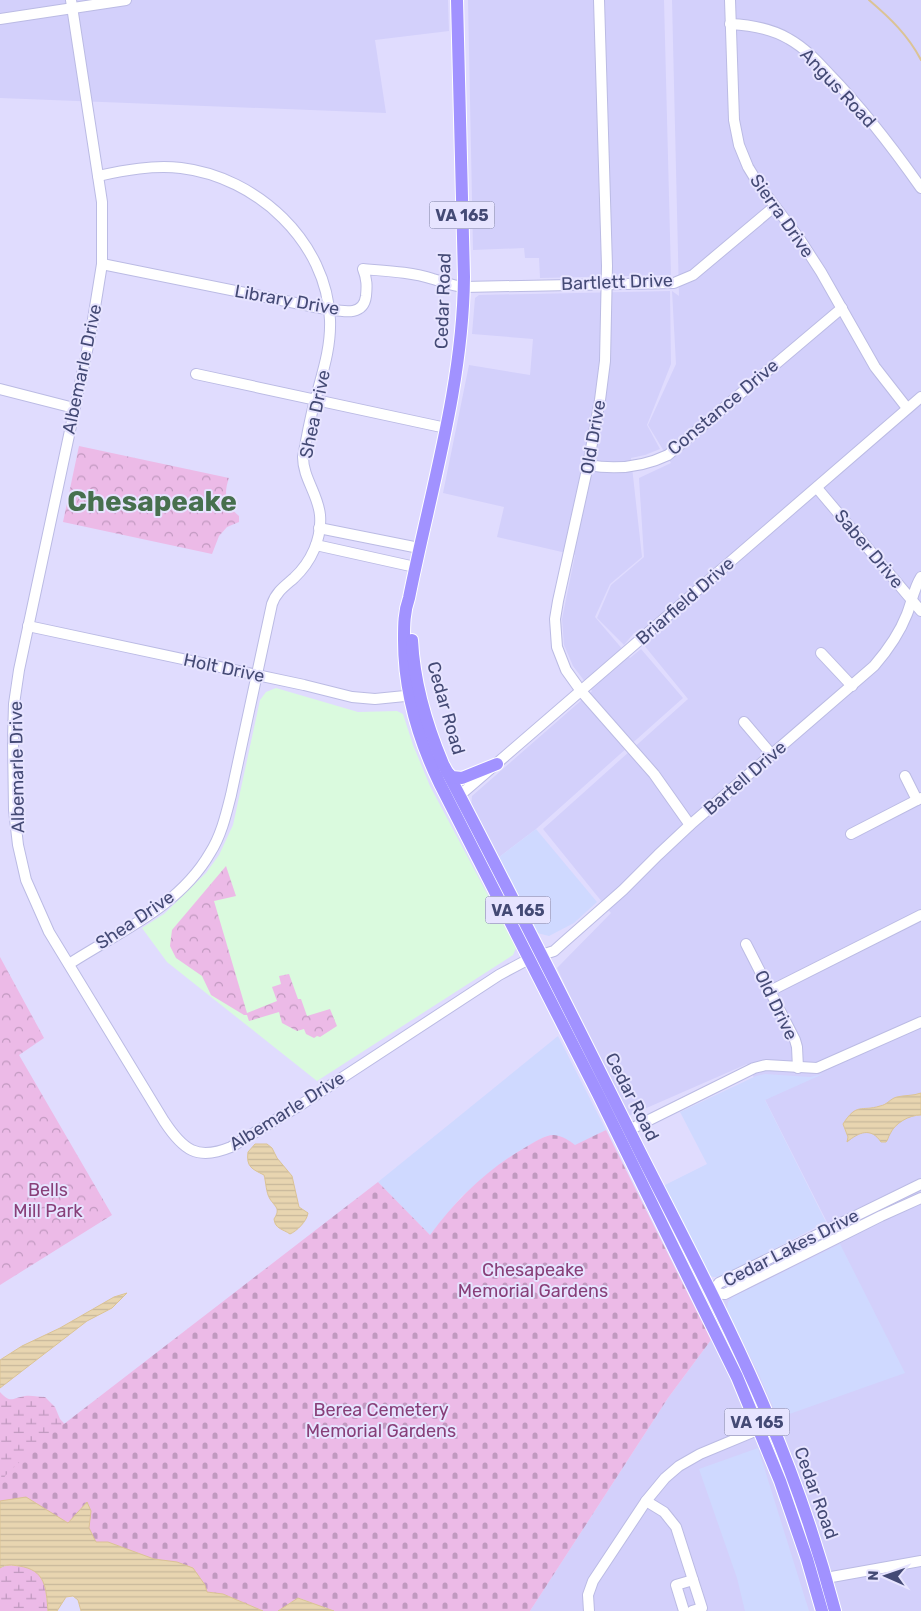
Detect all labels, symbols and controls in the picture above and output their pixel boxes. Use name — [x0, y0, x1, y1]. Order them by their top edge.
street label: Angus Road — [796, 44, 880, 132]
street label: Sierra Drive — [745, 170, 819, 262]
road number: VA 165 — [430, 202, 494, 228]
street label: Cedar Road — [430, 253, 456, 349]
street label: Bartlett Drive — [561, 269, 673, 295]
street label: Library Drive — [233, 280, 341, 320]
street label: Albemarle Drive — [57, 302, 107, 436]
street label: Constance Drive — [663, 354, 783, 460]
street label: Shea Drive — [295, 368, 335, 460]
street label: Old Drive — [576, 398, 610, 476]
district label: Chesapeake — [67, 485, 237, 518]
street label: Saber Drive — [830, 505, 908, 593]
street label: Briarfield Drive — [631, 552, 739, 650]
street label: Holt Drive — [181, 649, 267, 687]
street label: Cedar Road — [422, 659, 470, 757]
street label: Albemarle Drive — [5, 701, 29, 833]
street label: Bartell Drive — [699, 736, 791, 820]
street label: Shea Drive — [92, 886, 178, 954]
road number: VA 165 — [486, 896, 550, 924]
street label: Old Drive — [750, 966, 802, 1044]
street label: Cedar Road — [600, 1049, 664, 1145]
street label: Albemarle Drive — [225, 1067, 349, 1155]
park label: Bells Mill Park — [13, 1179, 83, 1222]
street label: Cedar Lakes Drive — [719, 1204, 863, 1292]
park label: Chesapeake Memorial Gardens — [458, 1259, 608, 1302]
park label: Berea Cemetery Memorial Gardens — [306, 1399, 456, 1442]
road number: VA 165 — [724, 1408, 790, 1435]
street label: Cedar Road — [789, 1444, 843, 1542]
north arrow — [861, 1551, 911, 1601]
text: N — [865, 1570, 882, 1581]

